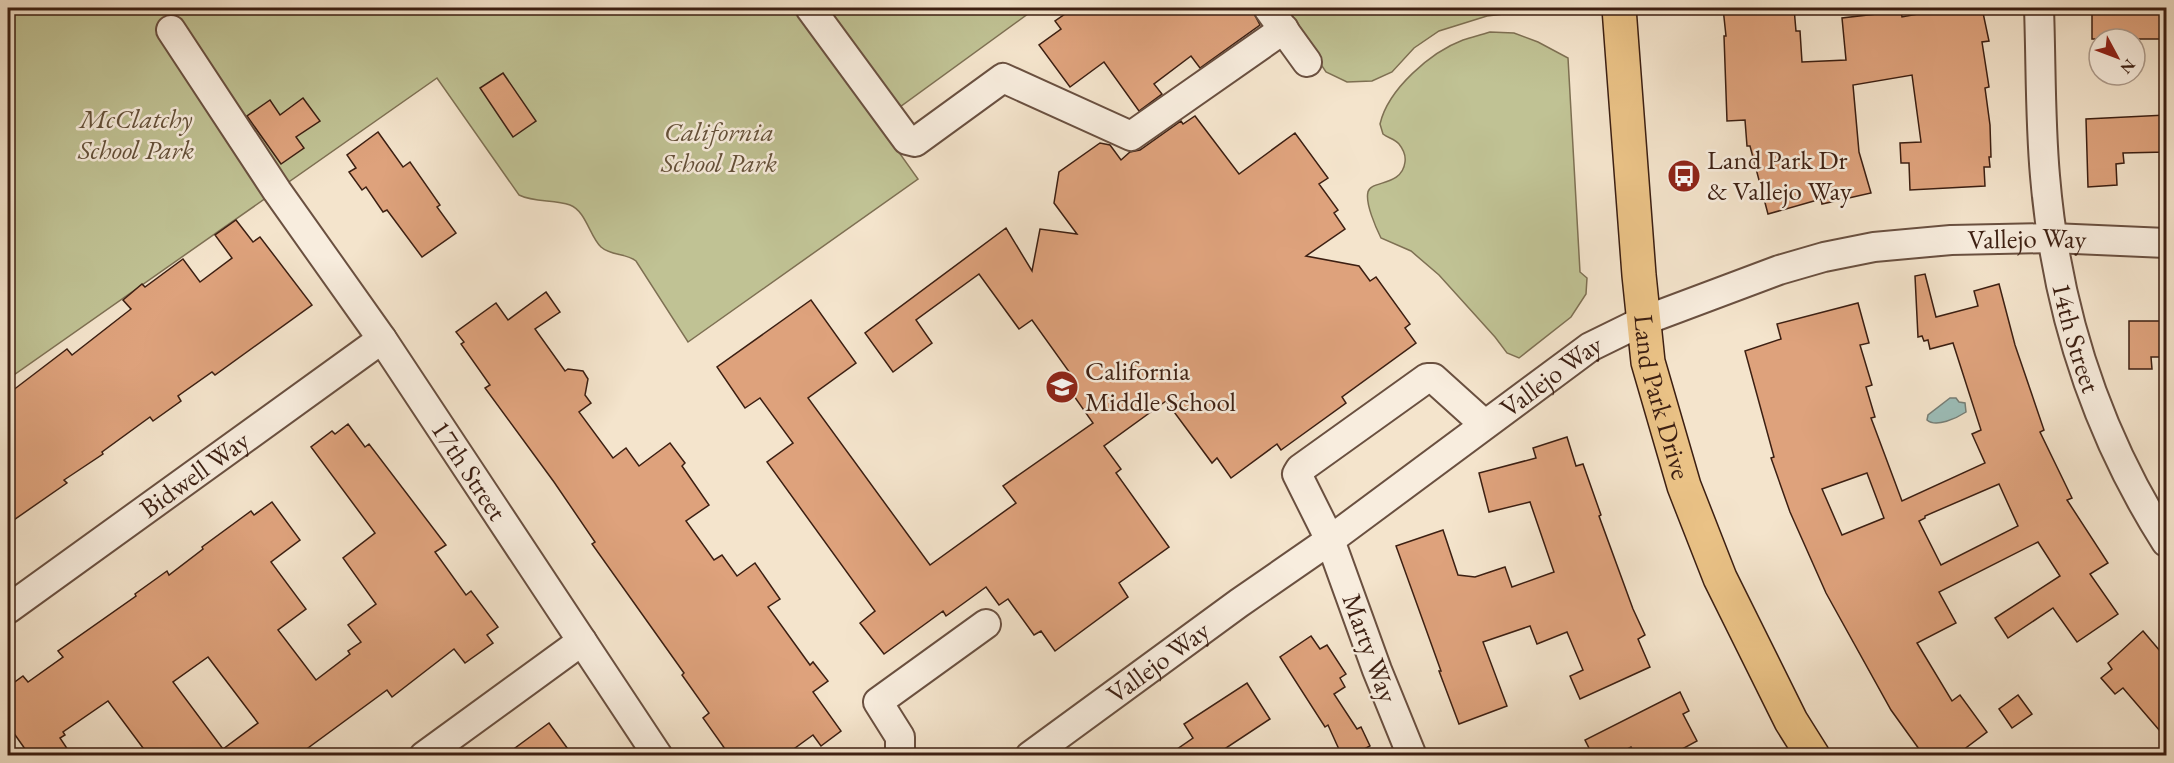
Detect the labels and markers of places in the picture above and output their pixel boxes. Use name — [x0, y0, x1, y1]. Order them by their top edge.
place label: Land Park Dr & Vallejo Way — [1707, 142, 1852, 208]
bus stop icon: Land Park Dr & Vallejo Way — [1666, 158, 1702, 194]
place label: California Middle School — [1085, 353, 1236, 419]
school or university icon: California Middle School — [1044, 369, 1080, 405]

